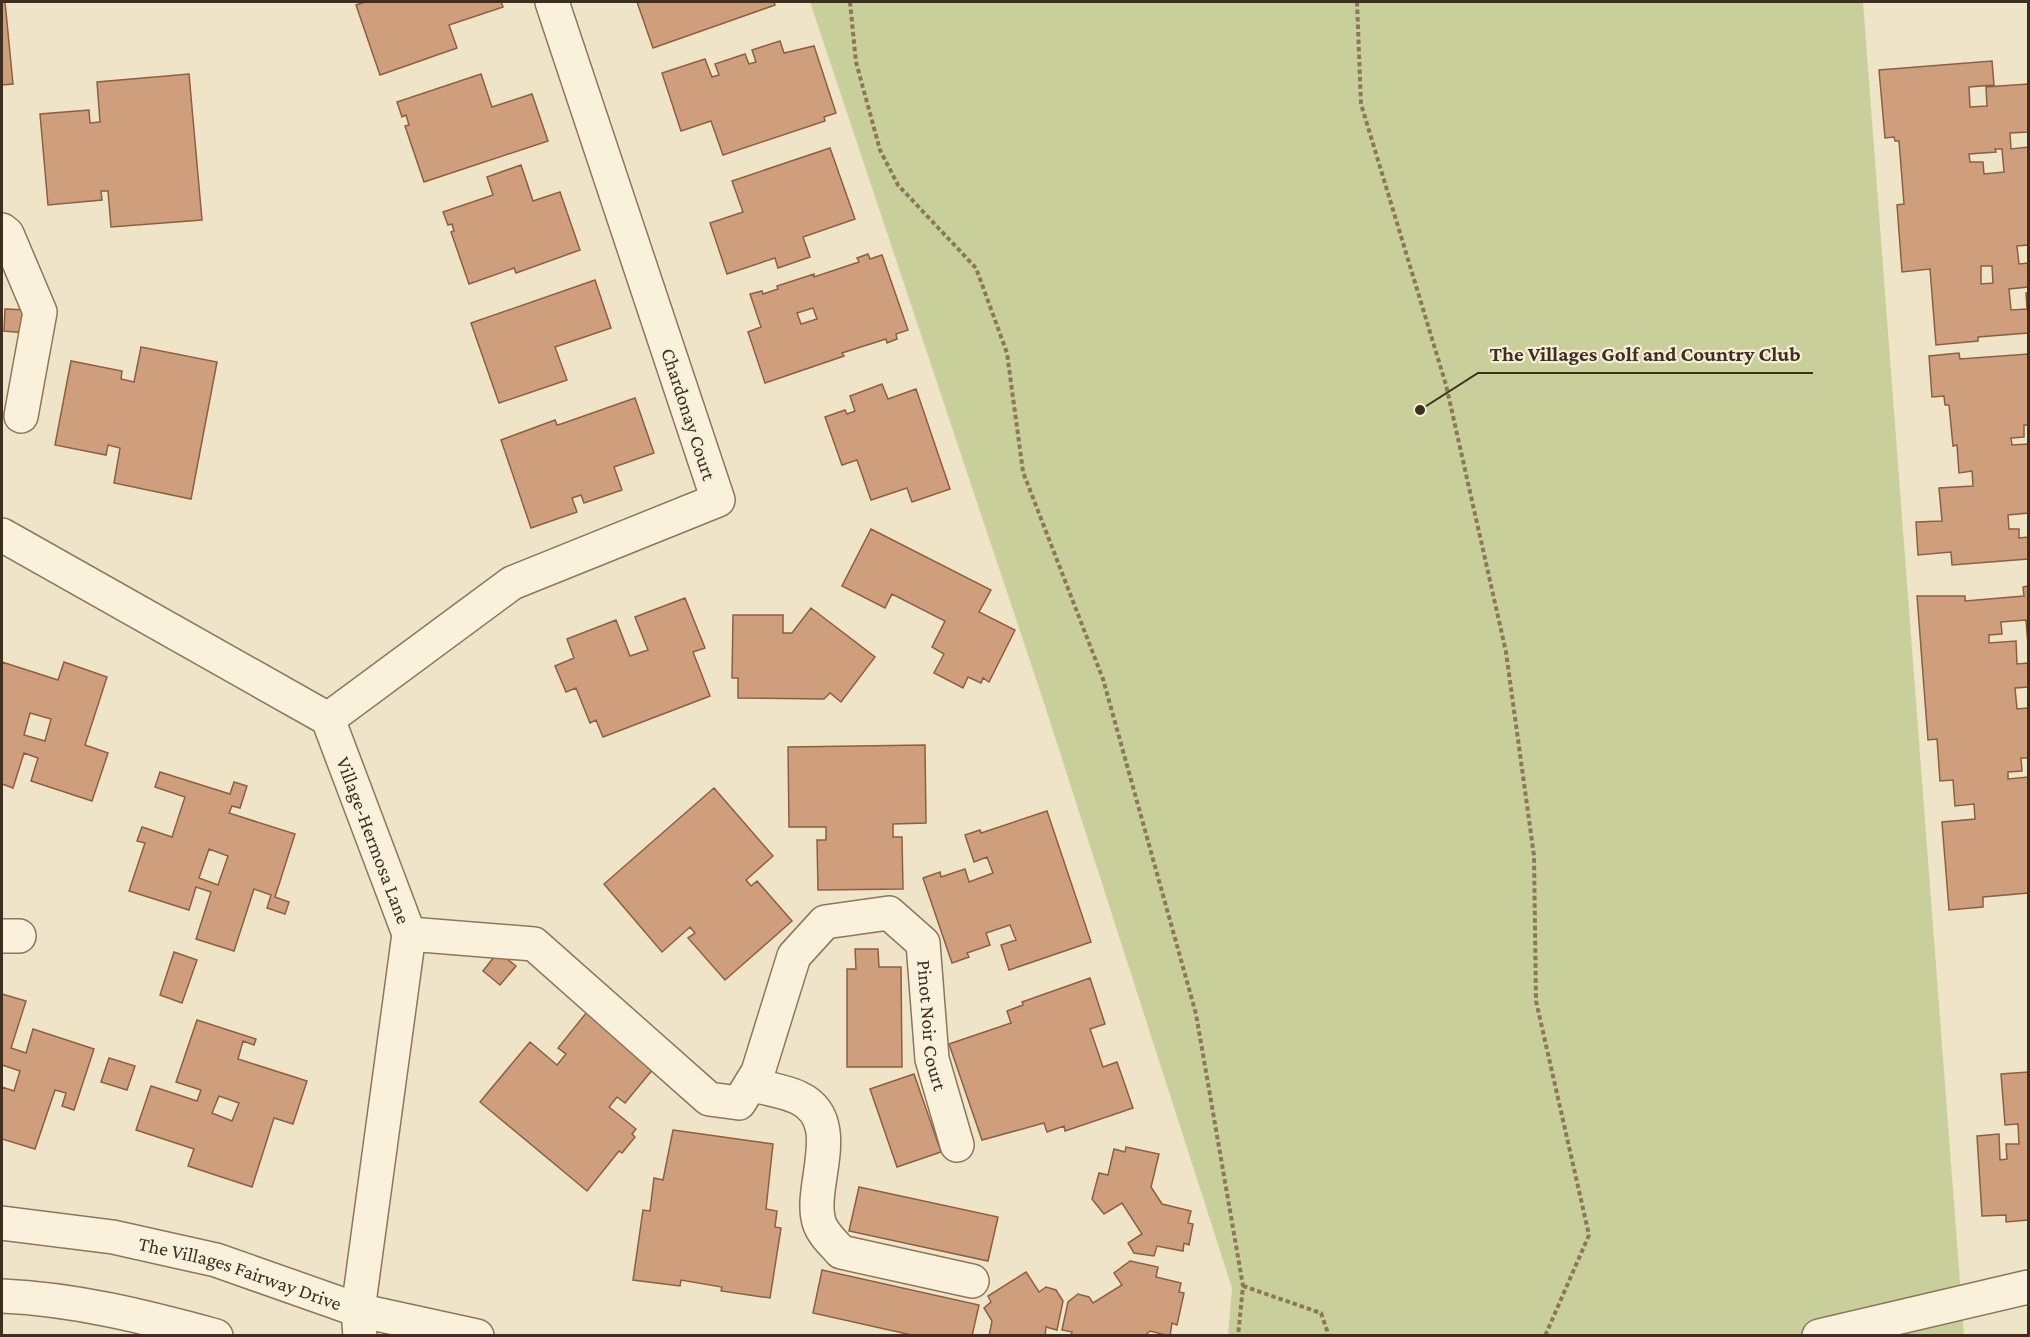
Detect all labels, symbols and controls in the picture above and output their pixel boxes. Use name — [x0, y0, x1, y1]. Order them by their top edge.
callout: The Villages Golf and Country Club — [1478, 334, 1813, 373]
text: The Villages Golf and Country Club — [1489, 342, 1801, 366]
street label: Chardonay Court — [656, 345, 721, 484]
street label: Village-Hermosa Lane — [332, 754, 415, 927]
street label: Pinot Noir Court — [913, 959, 952, 1093]
street label: The Villages Fairway Drive — [136, 1232, 345, 1314]

